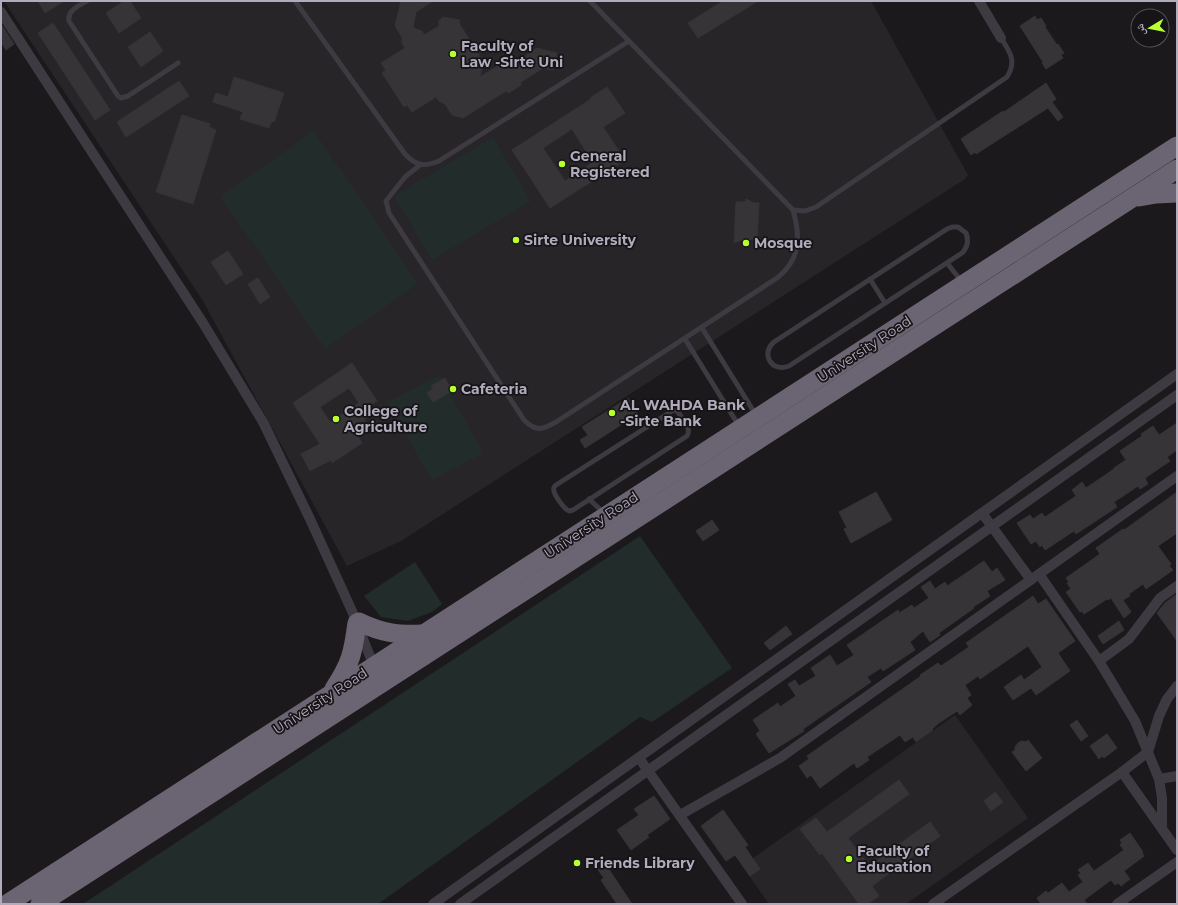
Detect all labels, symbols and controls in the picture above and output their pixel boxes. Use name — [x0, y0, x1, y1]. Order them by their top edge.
north arrow — [1130, 8, 1170, 48]
text: ش — [1132, 22, 1149, 37]
place label: Faculty of Law -Sirte Uni — [461, 37, 563, 71]
marker: Faculty of Law -Sirte Uni — [448, 49, 458, 59]
place label: General Registered — [570, 147, 650, 181]
marker: General Registered — [557, 159, 567, 169]
place label: Sirte University — [524, 231, 636, 249]
place label: Mosque — [754, 234, 812, 252]
marker: Sirte University — [511, 235, 521, 245]
marker: Mosque — [741, 238, 751, 248]
street label: University Road — [813, 312, 915, 386]
place label: Cafeteria — [461, 380, 527, 398]
marker: Cafeteria — [448, 384, 458, 394]
place label: AL WAHDA Bank -Sirte Bank — [619, 396, 746, 430]
place label: College of Agriculture — [343, 402, 427, 436]
marker: AL WAHDA Bank -Sirte Bank — [607, 408, 617, 418]
marker: College of Agriculture — [331, 414, 341, 424]
street label: University Road — [540, 488, 642, 562]
street label: University Road — [269, 664, 371, 738]
place label: Faculty of Education — [857, 842, 932, 876]
place label: Friends Library — [585, 854, 695, 872]
marker: Faculty of Education — [844, 854, 854, 864]
marker: Friends Library — [572, 858, 582, 868]

